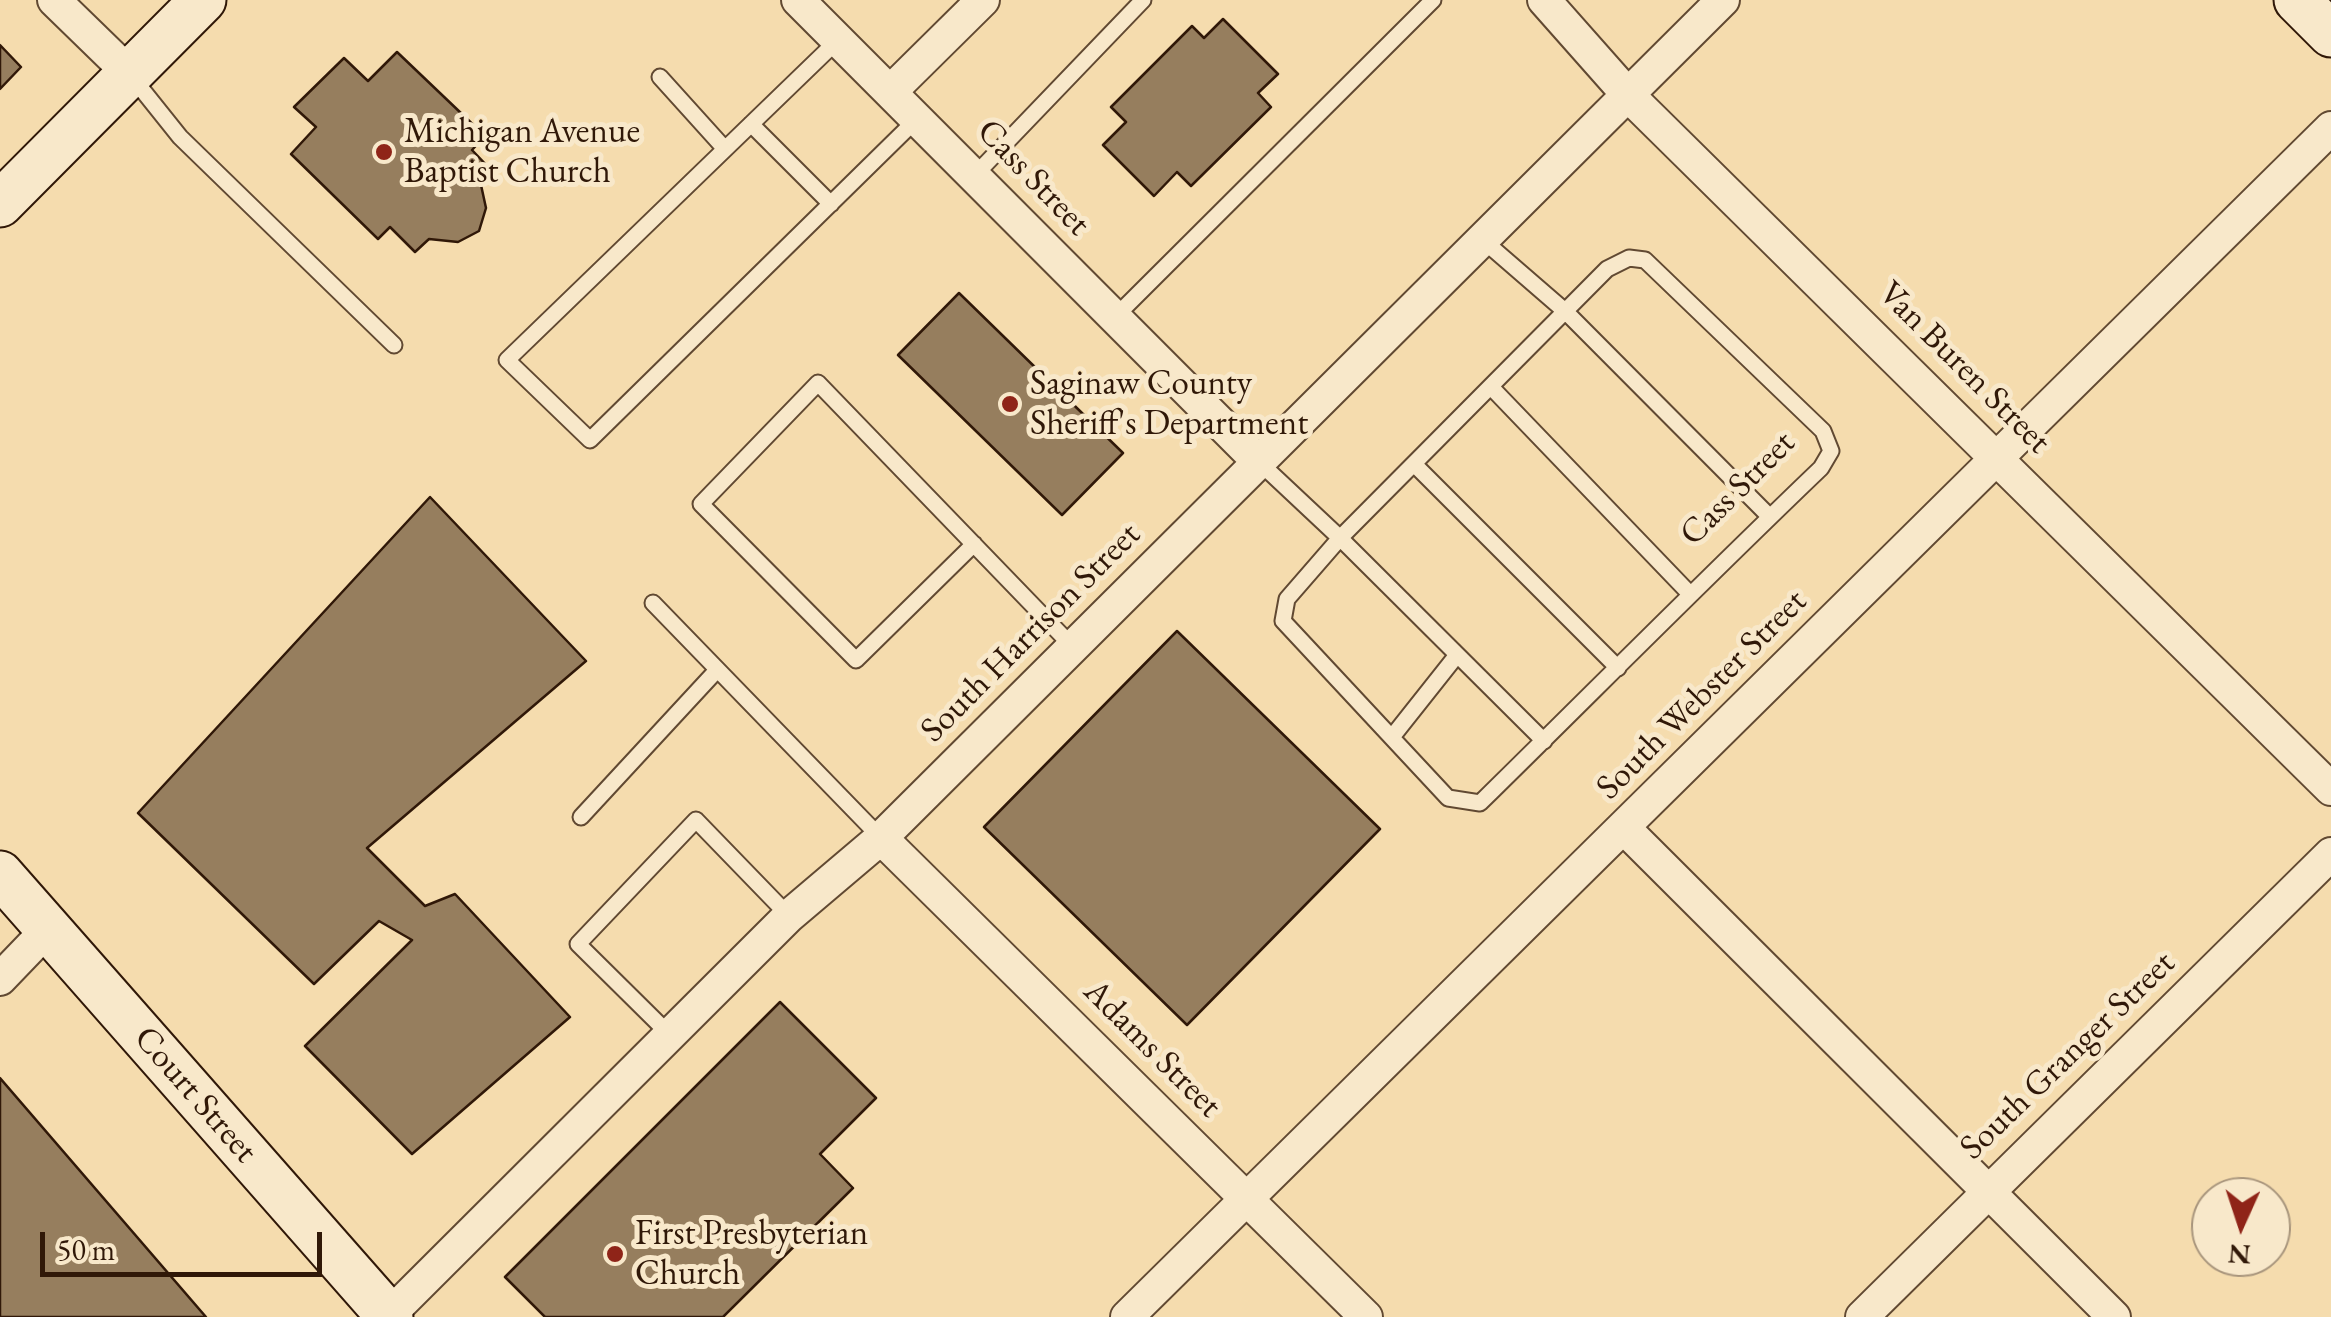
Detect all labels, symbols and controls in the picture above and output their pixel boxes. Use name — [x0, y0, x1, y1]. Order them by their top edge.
place label: Michigan Avenue Baptist Church — [404, 111, 640, 193]
street label: Cass Street — [967, 111, 1099, 245]
marker: Michigan Avenue Baptist Church — [373, 141, 395, 163]
street label: Van Buren Street — [1869, 273, 2059, 463]
place label: Saginaw County Sheriff's Department — [1030, 363, 1308, 445]
marker: Saginaw County Sheriff's Department — [999, 393, 1021, 415]
street label: Cass Street — [1672, 423, 1804, 555]
street label: South Harrison Street — [912, 514, 1150, 752]
street label: South Webster Street — [1588, 581, 1816, 809]
street label: South Granger Street — [1952, 943, 2184, 1169]
street label: Adams Street — [1074, 971, 1230, 1127]
street label: Court Street — [124, 1018, 266, 1172]
north arrow — [2191, 1177, 2291, 1277]
scale bar — [45, 1212, 328, 1274]
place label: First Presbyterian Church — [635, 1213, 868, 1295]
text: 50 m — [57, 1230, 115, 1269]
text: N — [2227, 1236, 2252, 1274]
marker: First Presbyterian Church — [604, 1243, 626, 1265]

